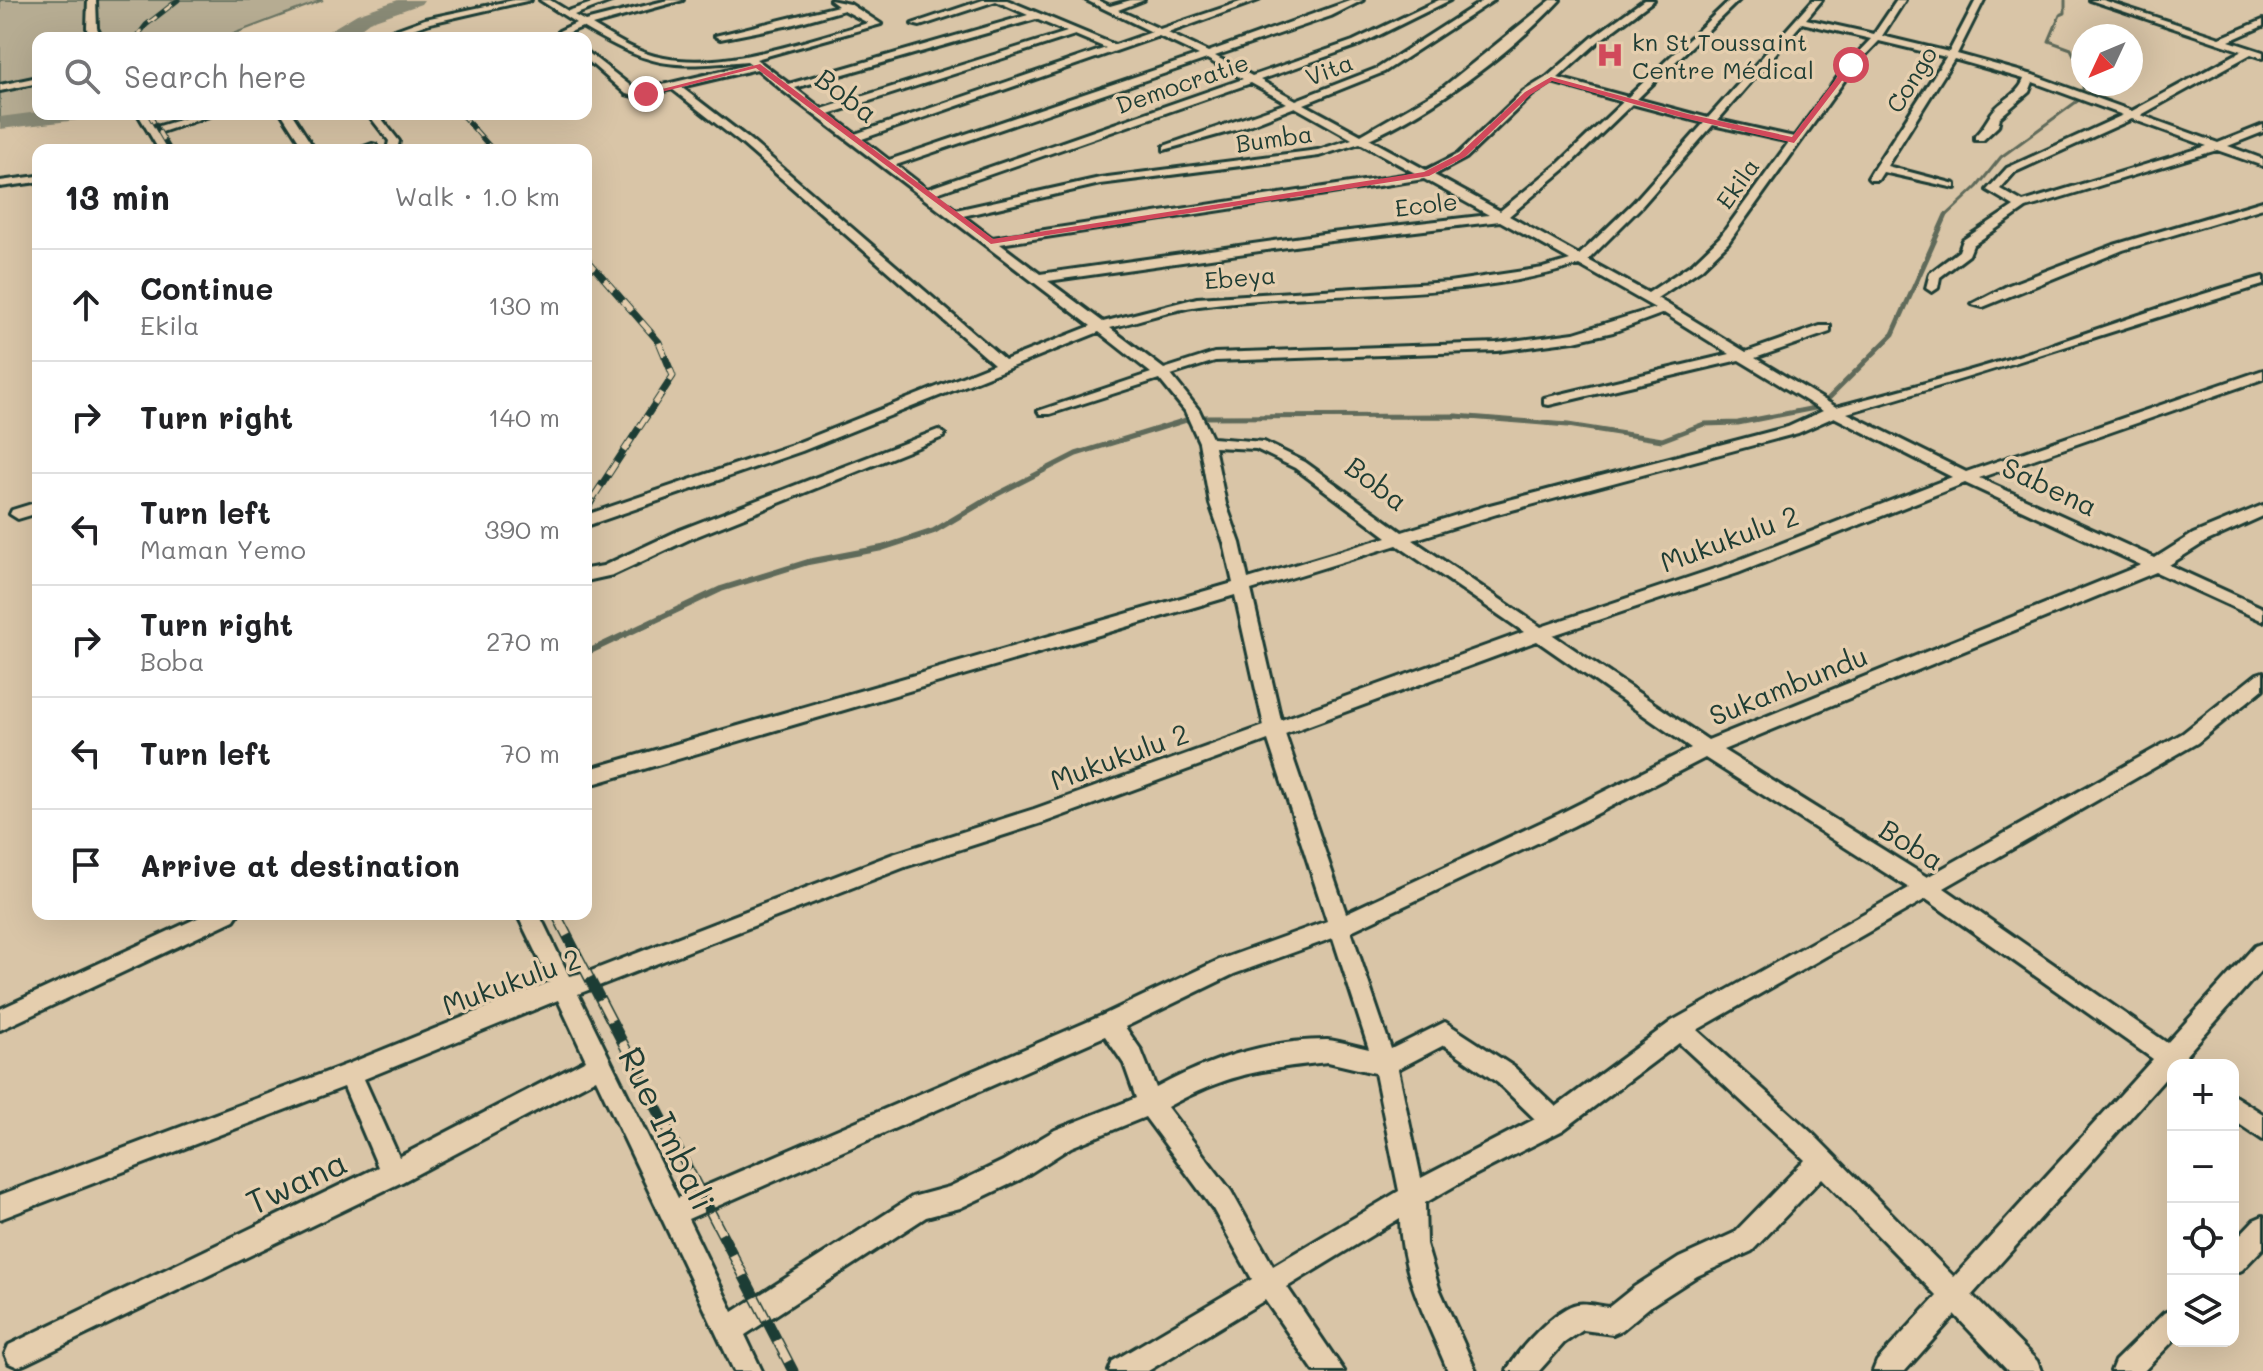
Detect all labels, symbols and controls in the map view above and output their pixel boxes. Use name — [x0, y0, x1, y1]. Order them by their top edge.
north arrow — [2071, 24, 2143, 96]
place label: kn St Toussaint Centre Médical — [1632, 26, 1814, 85]
search box — [32, 32, 592, 120]
hospital icon: kn St Toussaint Centre Médical — [1595, 40, 1625, 70]
street label: Congo — [1879, 40, 1943, 118]
street label: Democratie — [1111, 46, 1253, 120]
street label: Vita — [1301, 46, 1357, 92]
route start — [1833, 47, 1869, 83]
icon: search — [60, 54, 104, 98]
text: Search here — [124, 56, 307, 96]
street label: Boba — [809, 60, 885, 130]
route end — [628, 76, 664, 112]
street label: Bumba — [1234, 117, 1314, 159]
street label: Ekila — [1709, 152, 1765, 214]
text: 13 min — [64, 174, 170, 219]
text: Walk · 1.0 km — [394, 179, 560, 213]
street label: Ecole — [1393, 185, 1459, 223]
street label: Ebeya — [1203, 258, 1277, 296]
text: Continue — [140, 268, 273, 308]
icon: ahead — [64, 283, 108, 327]
text: 130 m — [488, 288, 560, 322]
text: Ekila — [140, 308, 199, 342]
icon: right — [64, 395, 108, 439]
text: Turn right — [140, 397, 293, 437]
text: 140 m — [488, 400, 560, 434]
street label: Boba — [1339, 448, 1415, 518]
street label: Sabena — [1996, 448, 2104, 524]
text: Turn left — [140, 492, 271, 532]
street label: Mukukulu 2 — [1655, 496, 1803, 580]
icon: left — [64, 507, 108, 551]
text: 390 m — [484, 512, 560, 546]
text: Maman Yemo — [140, 532, 306, 566]
text: Turn right — [140, 604, 293, 644]
icon: right — [64, 619, 108, 663]
text: 270 m — [486, 624, 560, 658]
street label: Sukambundu — [1704, 637, 1872, 733]
text: Boba — [140, 644, 204, 678]
street label: Mukukulu 2 — [1045, 714, 1193, 798]
icon: left — [64, 731, 108, 775]
text: Turn left — [140, 733, 271, 773]
text: 70 m — [500, 736, 560, 770]
street label: Boba — [1873, 810, 1951, 878]
icon: arrive — [64, 843, 108, 887]
text: Arrive at destination — [140, 845, 460, 885]
street label: Mukukulu 2 — [437, 939, 585, 1023]
street label: Rue Imbali — [609, 1039, 727, 1217]
map controls — [2167, 1059, 2239, 1347]
button: + — [2167, 1059, 2239, 1131]
button: − — [2167, 1131, 2239, 1203]
street label: Twana — [238, 1138, 354, 1224]
button: locate — [2167, 1203, 2239, 1275]
button: layers — [2167, 1275, 2239, 1347]

